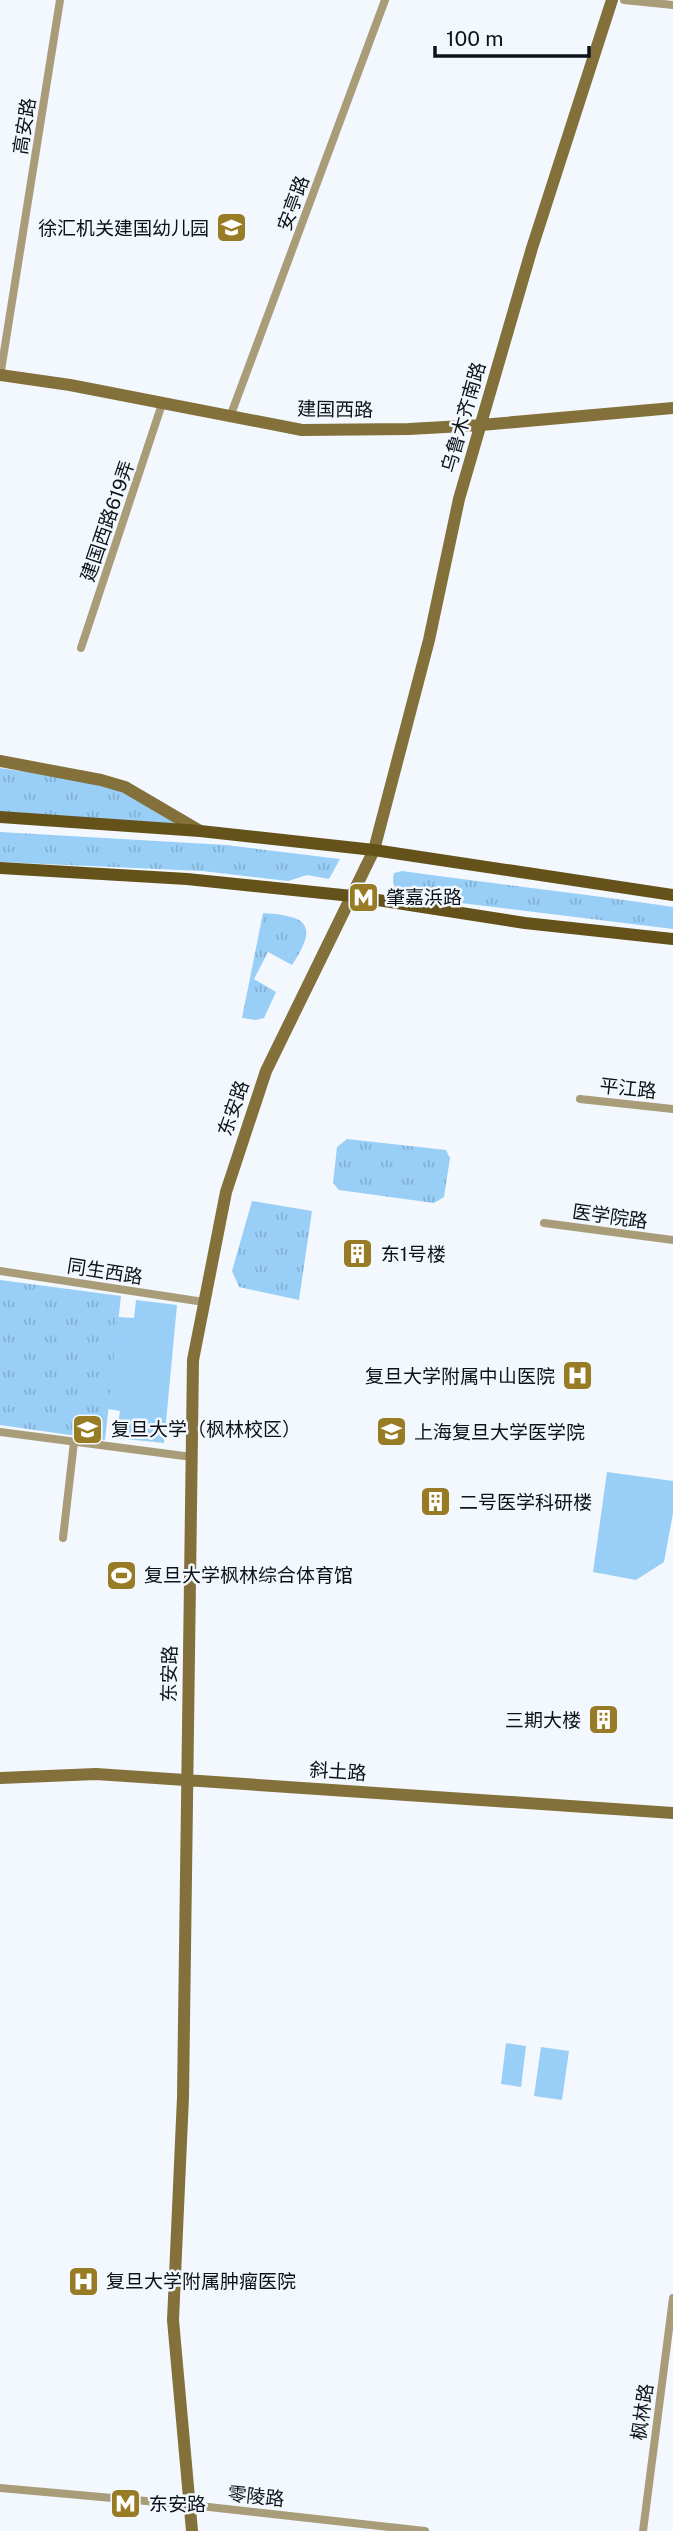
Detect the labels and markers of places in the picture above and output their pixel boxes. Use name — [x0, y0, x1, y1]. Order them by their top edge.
school or university icon: 徐汇机关建国幼儿园 — [215, 211, 249, 245]
place label: 徐汇机关建国幼儿园 — [38, 217, 209, 239]
metro station icon: 肇嘉浜路 — [346, 880, 380, 914]
place label: 肇嘉浜路 — [386, 886, 462, 908]
building icon: 东1号楼 — [341, 1237, 375, 1271]
place label: 东1号楼 — [381, 1243, 446, 1265]
hospital icon: 复旦大学附属中山医院 — [561, 1359, 595, 1393]
place label: 复旦大学附属中山医院 — [365, 1365, 555, 1387]
school or university icon: 复旦大学（枫林校区） — [71, 1412, 105, 1446]
school or university icon: 上海复旦大学医学院 — [374, 1415, 408, 1449]
place label: 复旦大学（枫林校区） — [111, 1418, 301, 1440]
place label: 上海复旦大学医学院 — [414, 1421, 585, 1443]
building icon: 二号医学科研楼 — [419, 1485, 453, 1519]
place label: 二号医学科研楼 — [459, 1491, 592, 1513]
sports icon: 复旦大学枫林综合体育馆 — [104, 1558, 138, 1592]
place label: 复旦大学枫林综合体育馆 — [144, 1564, 353, 1586]
building icon: 三期大楼 — [587, 1703, 621, 1737]
place label: 三期大楼 — [505, 1709, 581, 1731]
hospital icon: 复旦大学附属肿瘤医院 — [66, 2264, 100, 2298]
place label: 复旦大学附属肿瘤医院 — [106, 2270, 296, 2292]
metro station icon: 东安路 — [109, 2487, 143, 2521]
place label: 东安路 — [149, 2493, 206, 2515]

